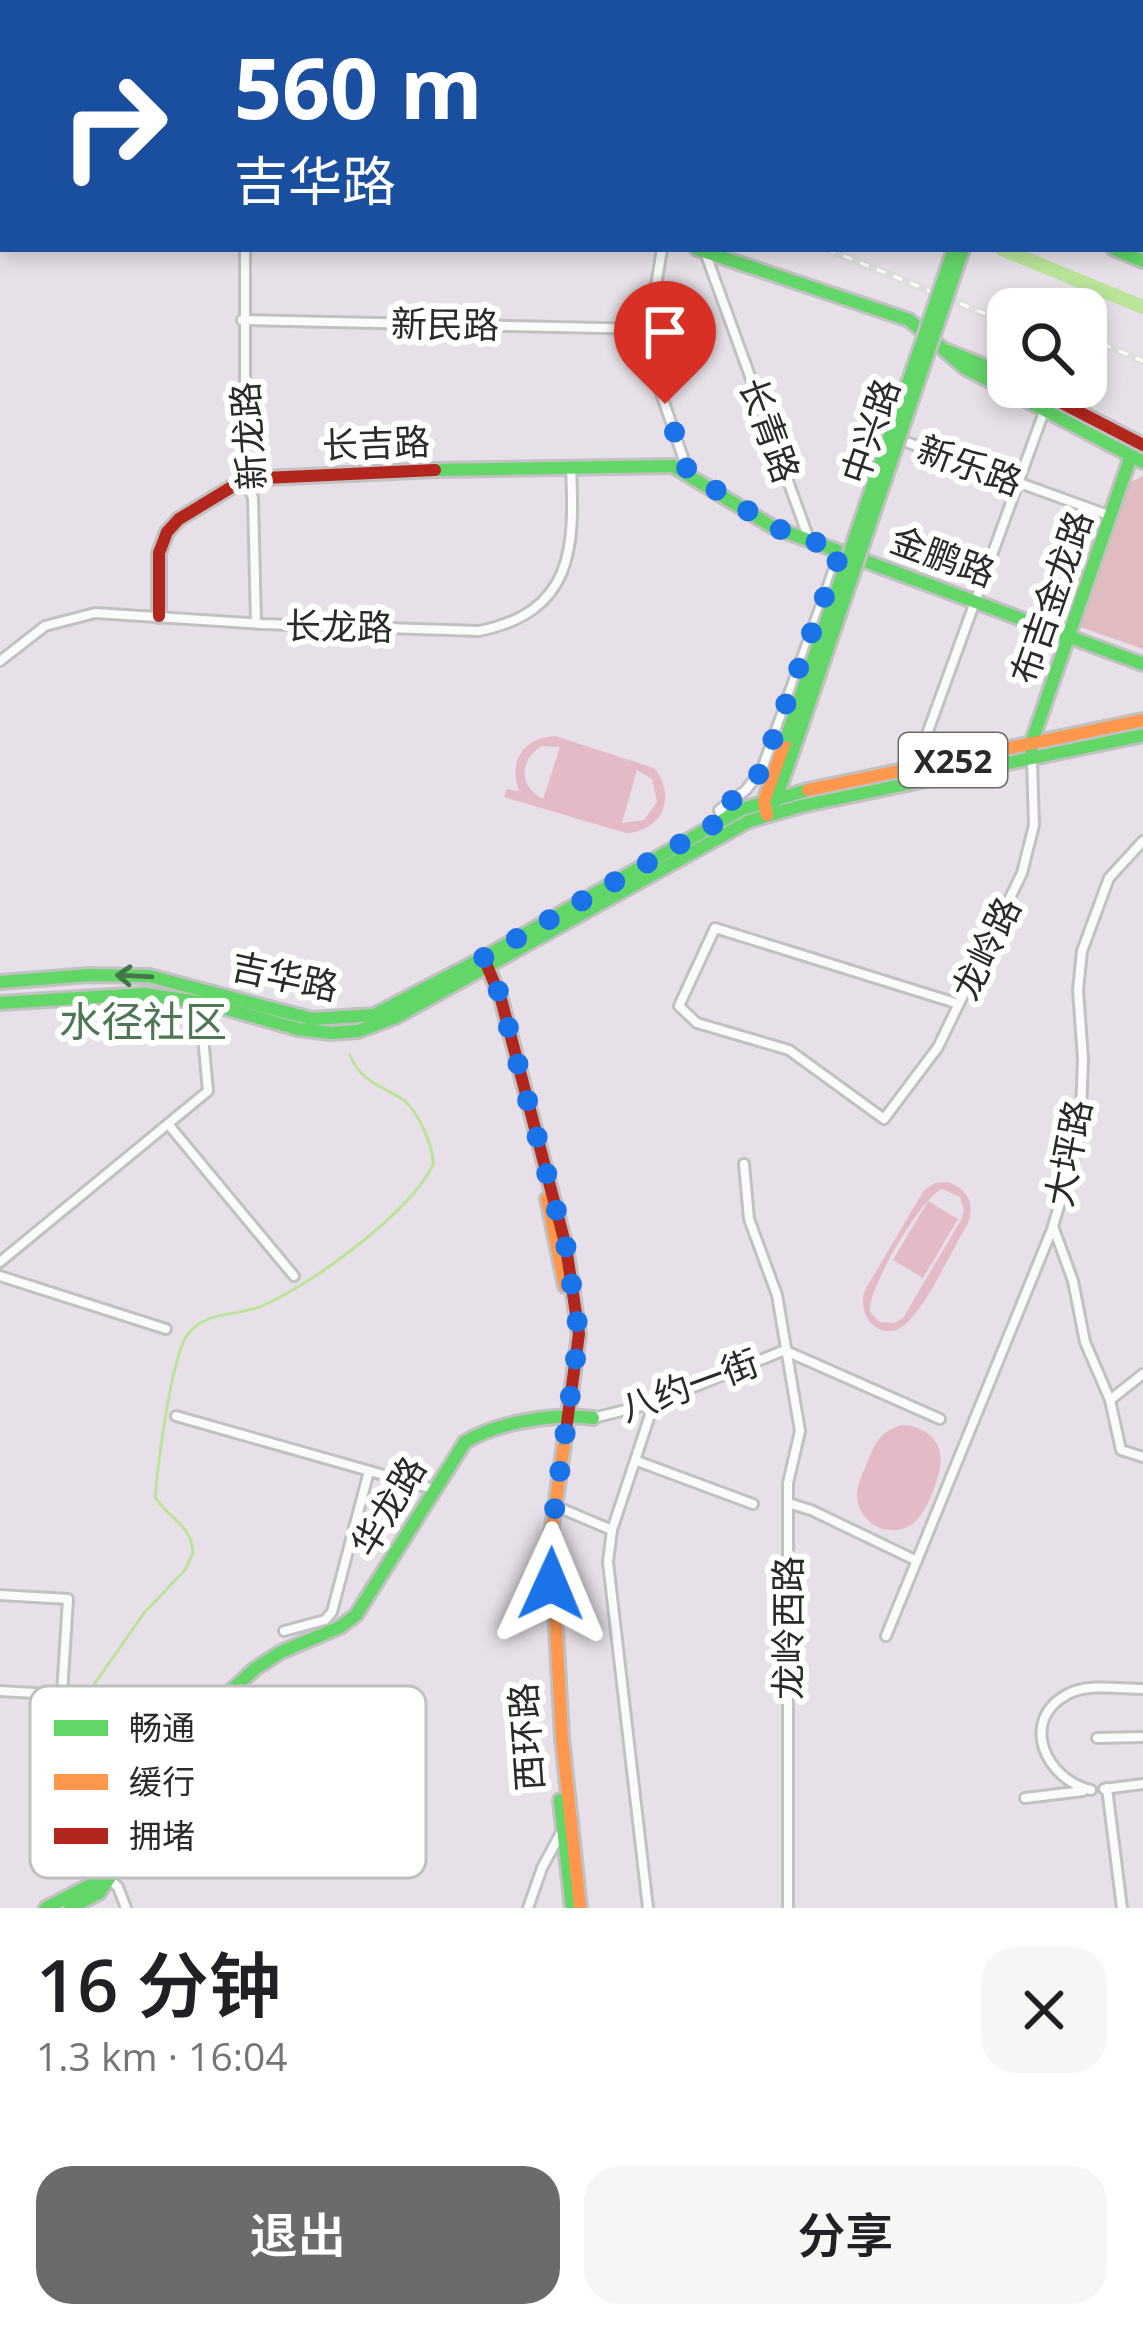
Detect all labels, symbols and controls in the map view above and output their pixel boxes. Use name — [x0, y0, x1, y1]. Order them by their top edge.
text: 560 m — [234, 29, 482, 144]
icon: right — [36, 48, 192, 204]
text: 吉华路 — [234, 143, 396, 217]
pin — [614, 281, 716, 404]
map controls — [987, 288, 1107, 408]
button: search — [987, 288, 1107, 408]
street label: 新民路 — [391, 299, 499, 349]
icon: arrive — [632, 299, 698, 365]
street label: 长青路 — [729, 371, 811, 489]
street label: 中兴路 — [829, 372, 911, 490]
street label: 新龙路 — [220, 380, 276, 492]
street label: 长吉路 — [321, 417, 431, 469]
street label: 新乐路 — [911, 424, 1029, 506]
street label: 布吉金龙路 — [999, 504, 1103, 690]
street label: 金鹏路 — [884, 515, 1002, 597]
street label: 长龙路 — [285, 601, 393, 651]
road number: X252 — [899, 733, 1007, 787]
street label: 龙岭路 — [940, 889, 1032, 1007]
street label: 吉华路 — [227, 941, 343, 1011]
one-way arrow — [115, 964, 154, 987]
district label: 水径社区 — [59, 992, 227, 1049]
street label: 大坪路 — [1034, 1095, 1102, 1211]
street label: 八约一街 — [613, 1337, 765, 1433]
street label: 华龙路 — [339, 1447, 437, 1565]
position arrow — [488, 1521, 614, 1647]
street label: 龙岭西路 — [763, 1556, 812, 1700]
street label: 西环路 — [498, 1681, 554, 1793]
legend — [30, 1686, 426, 1878]
text: 畅通 — [129, 1705, 195, 1750]
text: 缓行 — [129, 1759, 195, 1804]
text: 拥堵 — [129, 1813, 195, 1858]
text: 16 分钟 — [36, 1935, 281, 2033]
button: close — [981, 1947, 1107, 2073]
text: 1.3 km · 16:04 — [36, 2029, 288, 2082]
button: 退出 — [36, 2166, 560, 2304]
button: 分享 — [584, 2166, 1107, 2304]

